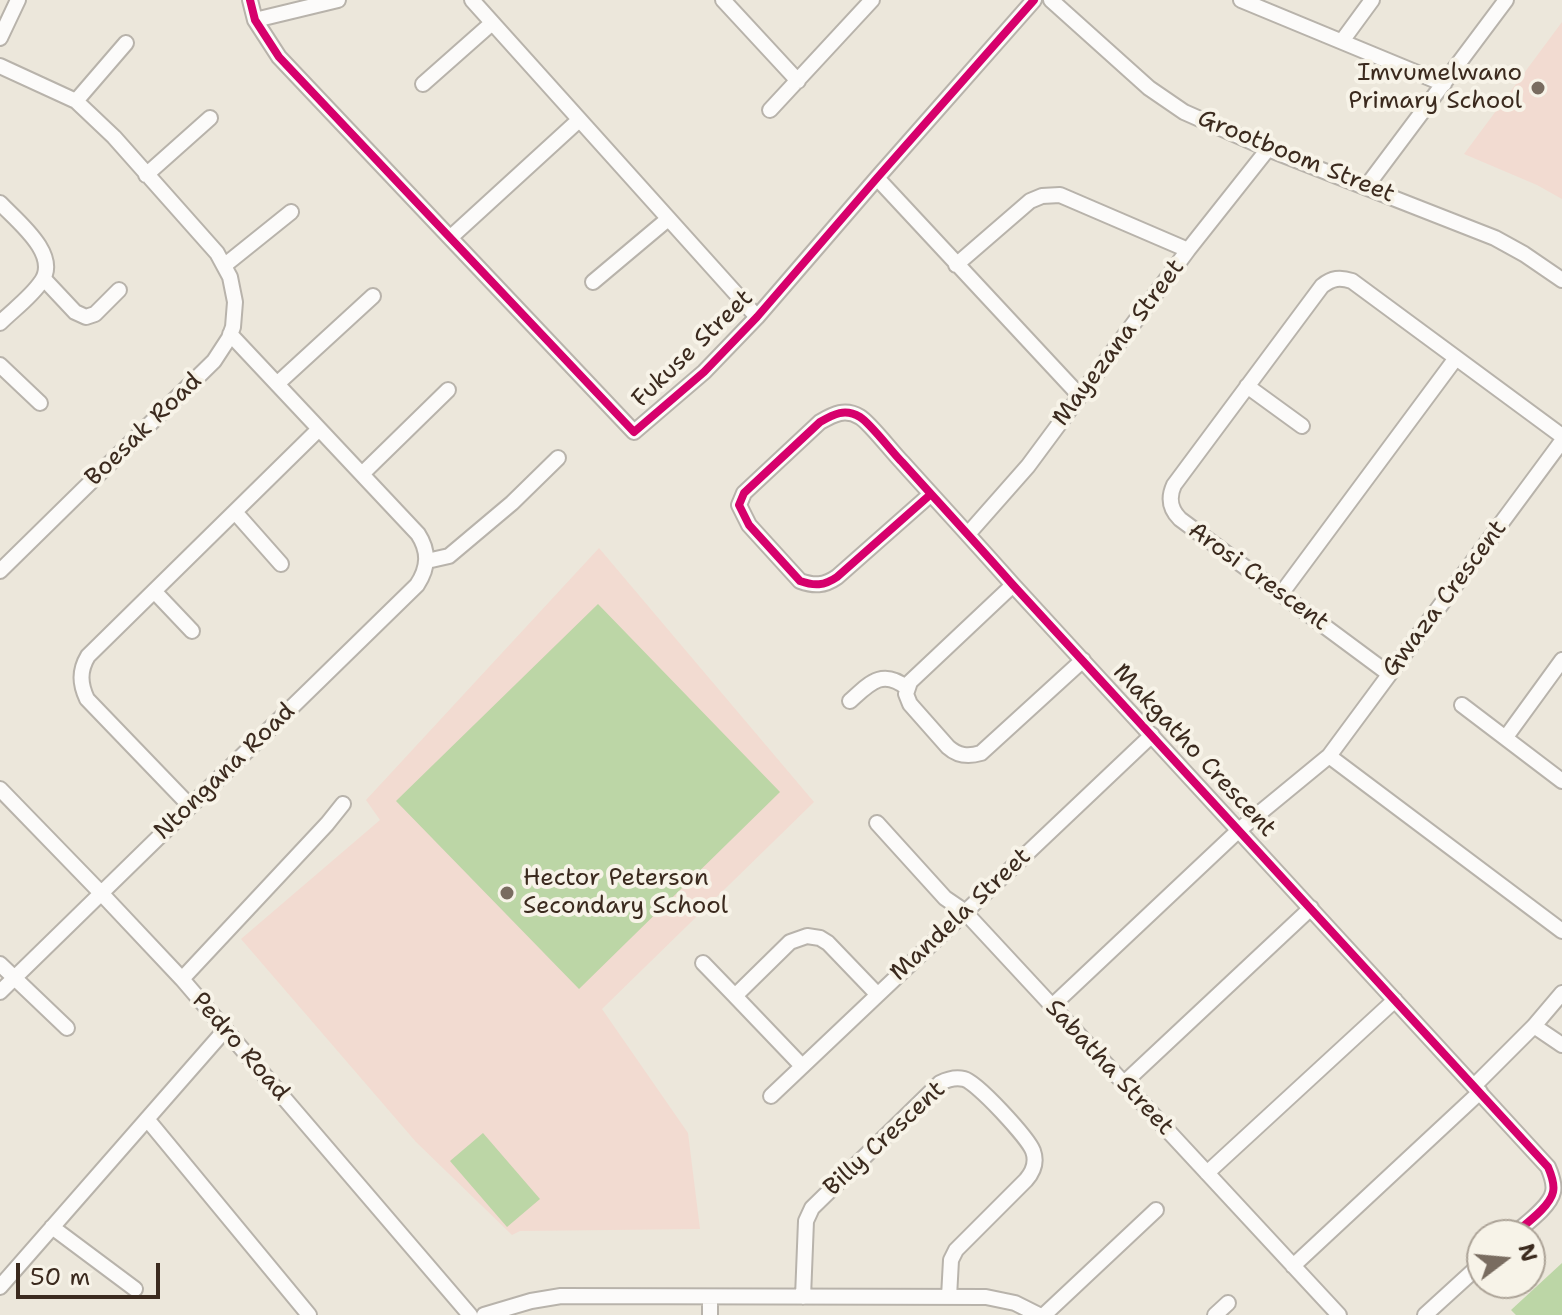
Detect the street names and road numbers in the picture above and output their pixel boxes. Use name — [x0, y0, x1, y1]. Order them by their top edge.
street label: Grootboom Street — [1193, 104, 1399, 210]
street label: Mayezana Street — [1047, 254, 1191, 432]
street label: Fukuse Street — [627, 284, 759, 414]
street label: Boesak Road — [80, 367, 208, 493]
street label: Gwaza Crescent — [1377, 515, 1513, 683]
street label: Arosi Crescent — [1182, 516, 1334, 638]
street label: Makgatho Crescent — [1106, 659, 1282, 843]
street label: Ntongana Road — [149, 698, 301, 846]
street label: Mandela Street — [885, 842, 1037, 988]
street label: Pedro Road — [185, 987, 295, 1107]
street label: Sabatha Street — [1039, 994, 1179, 1142]
street label: Billy Crescent — [818, 1076, 952, 1202]

